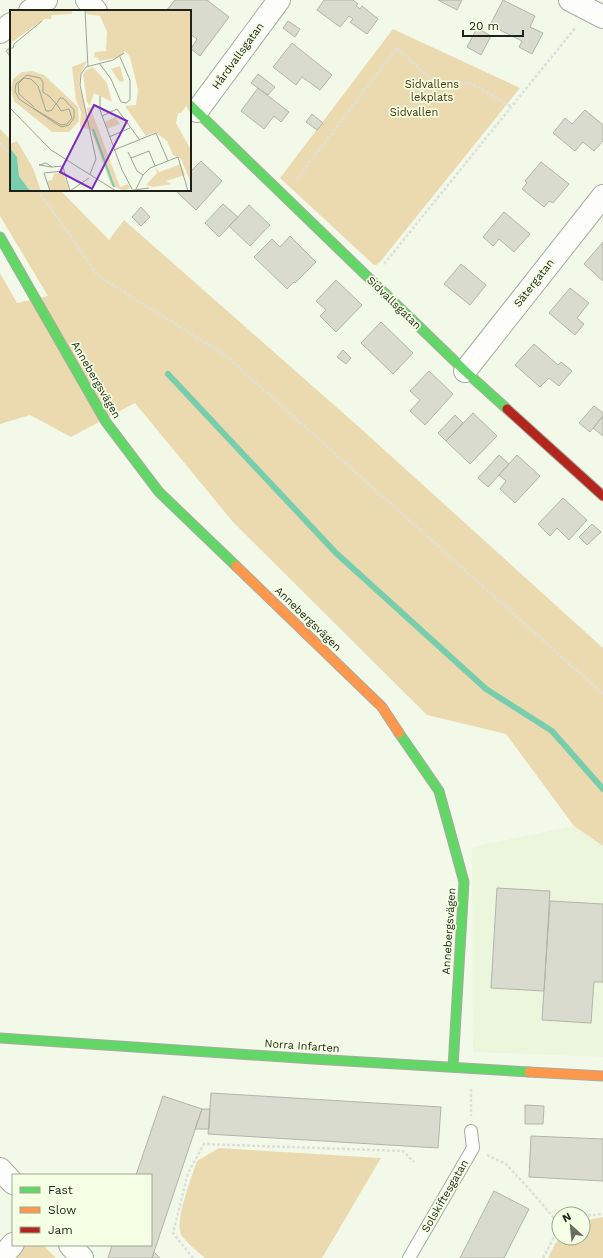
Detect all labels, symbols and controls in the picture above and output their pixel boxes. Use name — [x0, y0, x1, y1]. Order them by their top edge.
inset map — [10, 10, 191, 191]
scale bar — [463, 12, 523, 38]
text: 20 m — [469, 19, 499, 33]
street label: Hårdvallsgatan — [209, 20, 267, 92]
park label: Sidvallens lekplats — [405, 78, 459, 104]
park label: Sidvallen — [390, 106, 438, 119]
street label: Sätergatan — [511, 256, 557, 310]
street label: Sidvallsgatan — [364, 274, 424, 332]
street label: Annebergsvägen — [69, 339, 123, 421]
street label: Annebergsvägen — [272, 584, 344, 654]
street label: Annebergsvägen — [439, 887, 459, 975]
street label: Norra Infarten — [264, 1037, 340, 1055]
street label: Solskiftesgatan — [419, 1157, 471, 1235]
legend — [12, 1174, 152, 1246]
text: Fast — [48, 1183, 73, 1197]
text: Slow — [48, 1203, 76, 1217]
north arrow — [551, 1206, 591, 1246]
text: N — [560, 1210, 573, 1225]
text: Jam — [48, 1223, 73, 1237]

